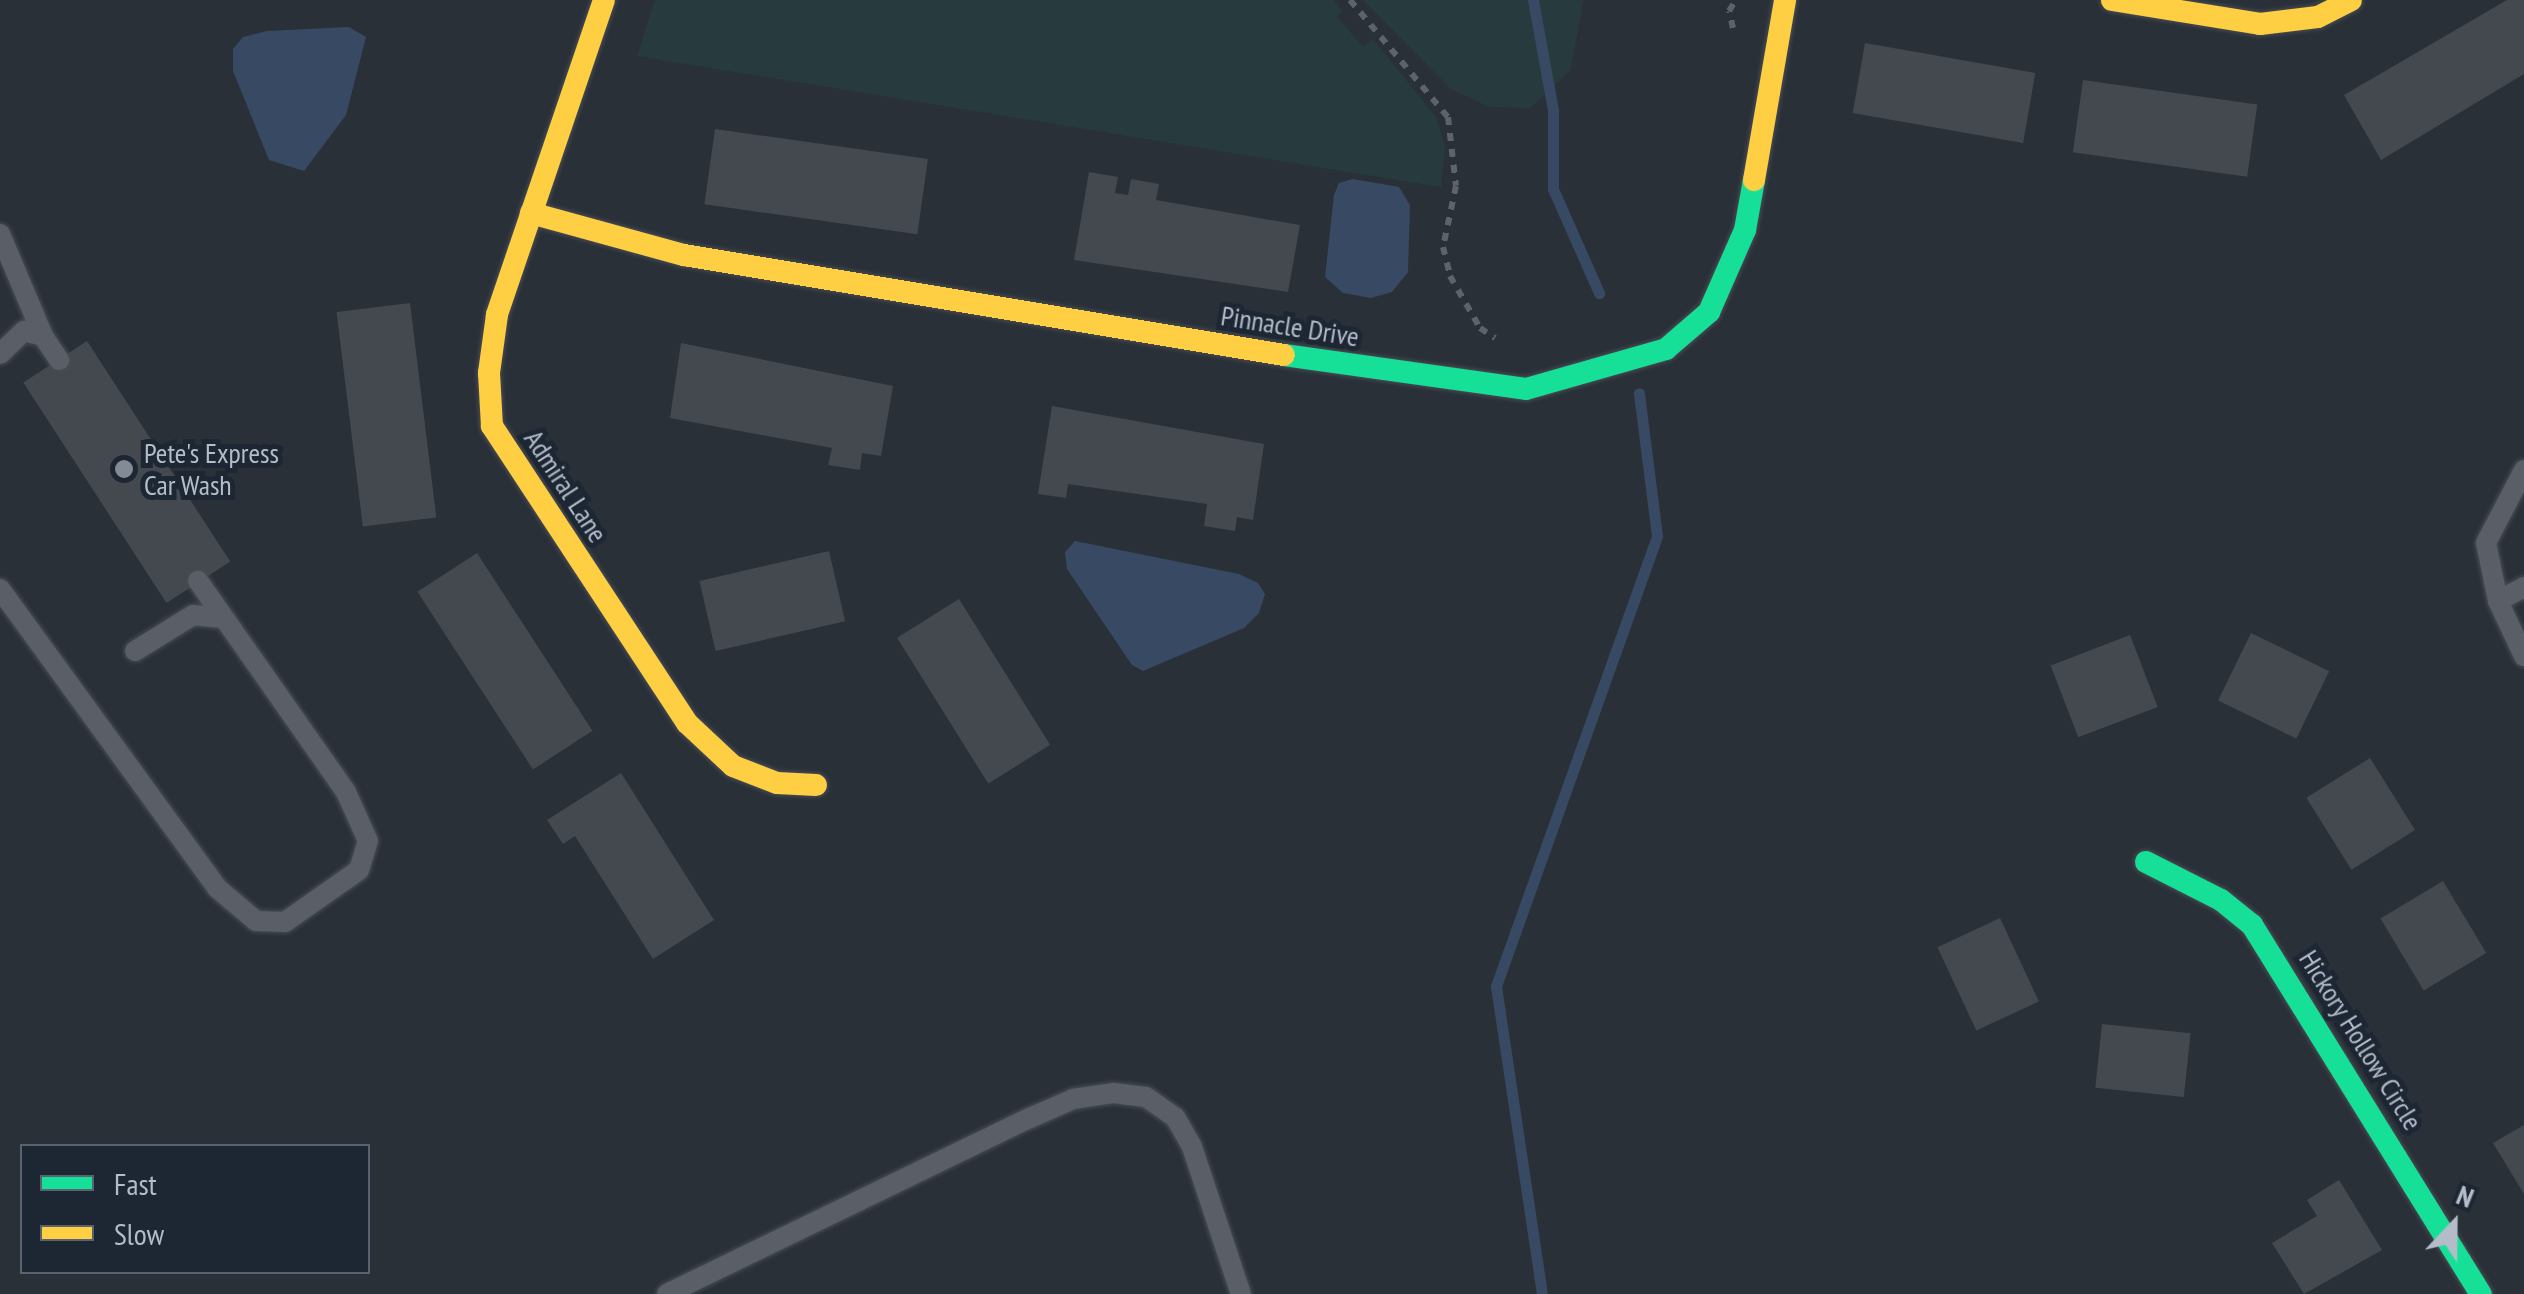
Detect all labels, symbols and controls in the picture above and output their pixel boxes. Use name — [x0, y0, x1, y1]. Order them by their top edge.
street label: Pinnacle Drive — [1219, 299, 1361, 353]
street label: Admiral Lane — [517, 423, 615, 549]
place label: Pete's Express Car Wash — [144, 436, 279, 502]
marker: Pete's Express Car Wash — [113, 458, 135, 480]
street label: Hickory Hollow Circle — [2292, 943, 2430, 1137]
legend — [20, 1144, 370, 1274]
text: Fast — [114, 1164, 157, 1203]
north arrow — [2404, 1174, 2504, 1274]
text: N — [2451, 1176, 2479, 1216]
text: Slow — [114, 1214, 164, 1253]

